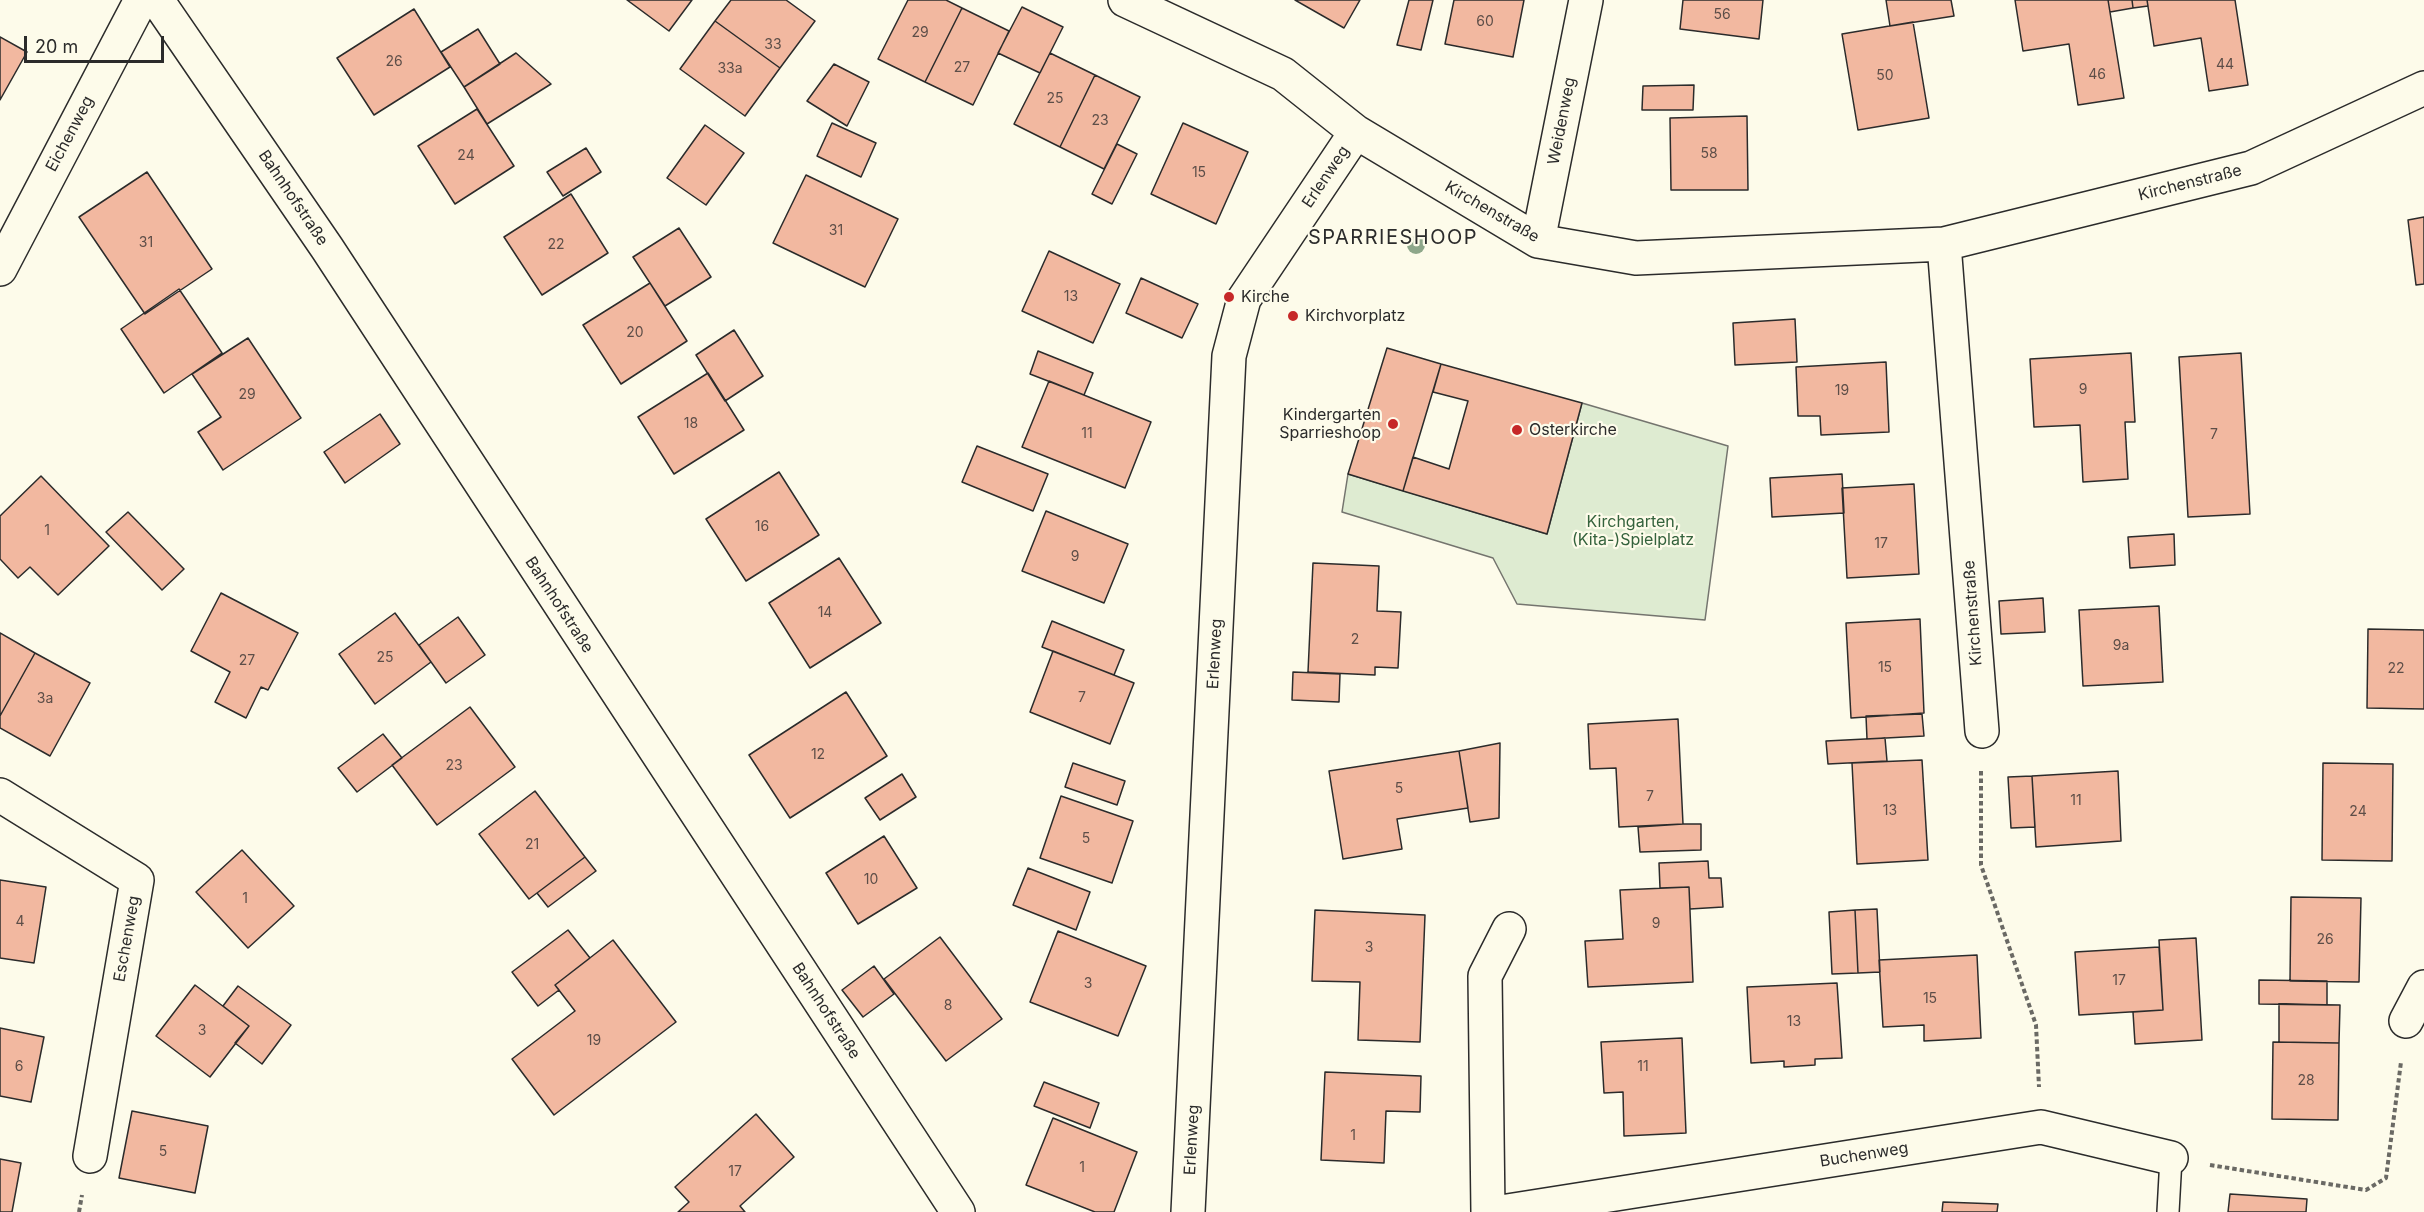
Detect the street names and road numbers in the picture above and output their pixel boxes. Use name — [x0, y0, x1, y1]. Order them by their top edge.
street label: Weidenweg — [1544, 76, 1580, 166]
street label: Eichenweg — [42, 93, 98, 175]
street label: Erlenweg — [1298, 142, 1354, 212]
street label: Bahnhofstraße — [254, 147, 332, 249]
street label: Kirchenstraße — [2136, 161, 2244, 205]
street label: Kirchenstraße — [1441, 177, 1543, 247]
street label: Bahnhofstraße — [521, 553, 597, 657]
street label: Kirchenstraße — [1960, 560, 1986, 666]
street label: Erlenweg — [1204, 618, 1226, 690]
street label: Eschenweg — [110, 894, 144, 984]
street label: Bahnhofstraße — [788, 959, 864, 1063]
street label: Erlenweg — [1181, 1104, 1203, 1176]
street label: Buchenweg — [1818, 1139, 1910, 1171]

